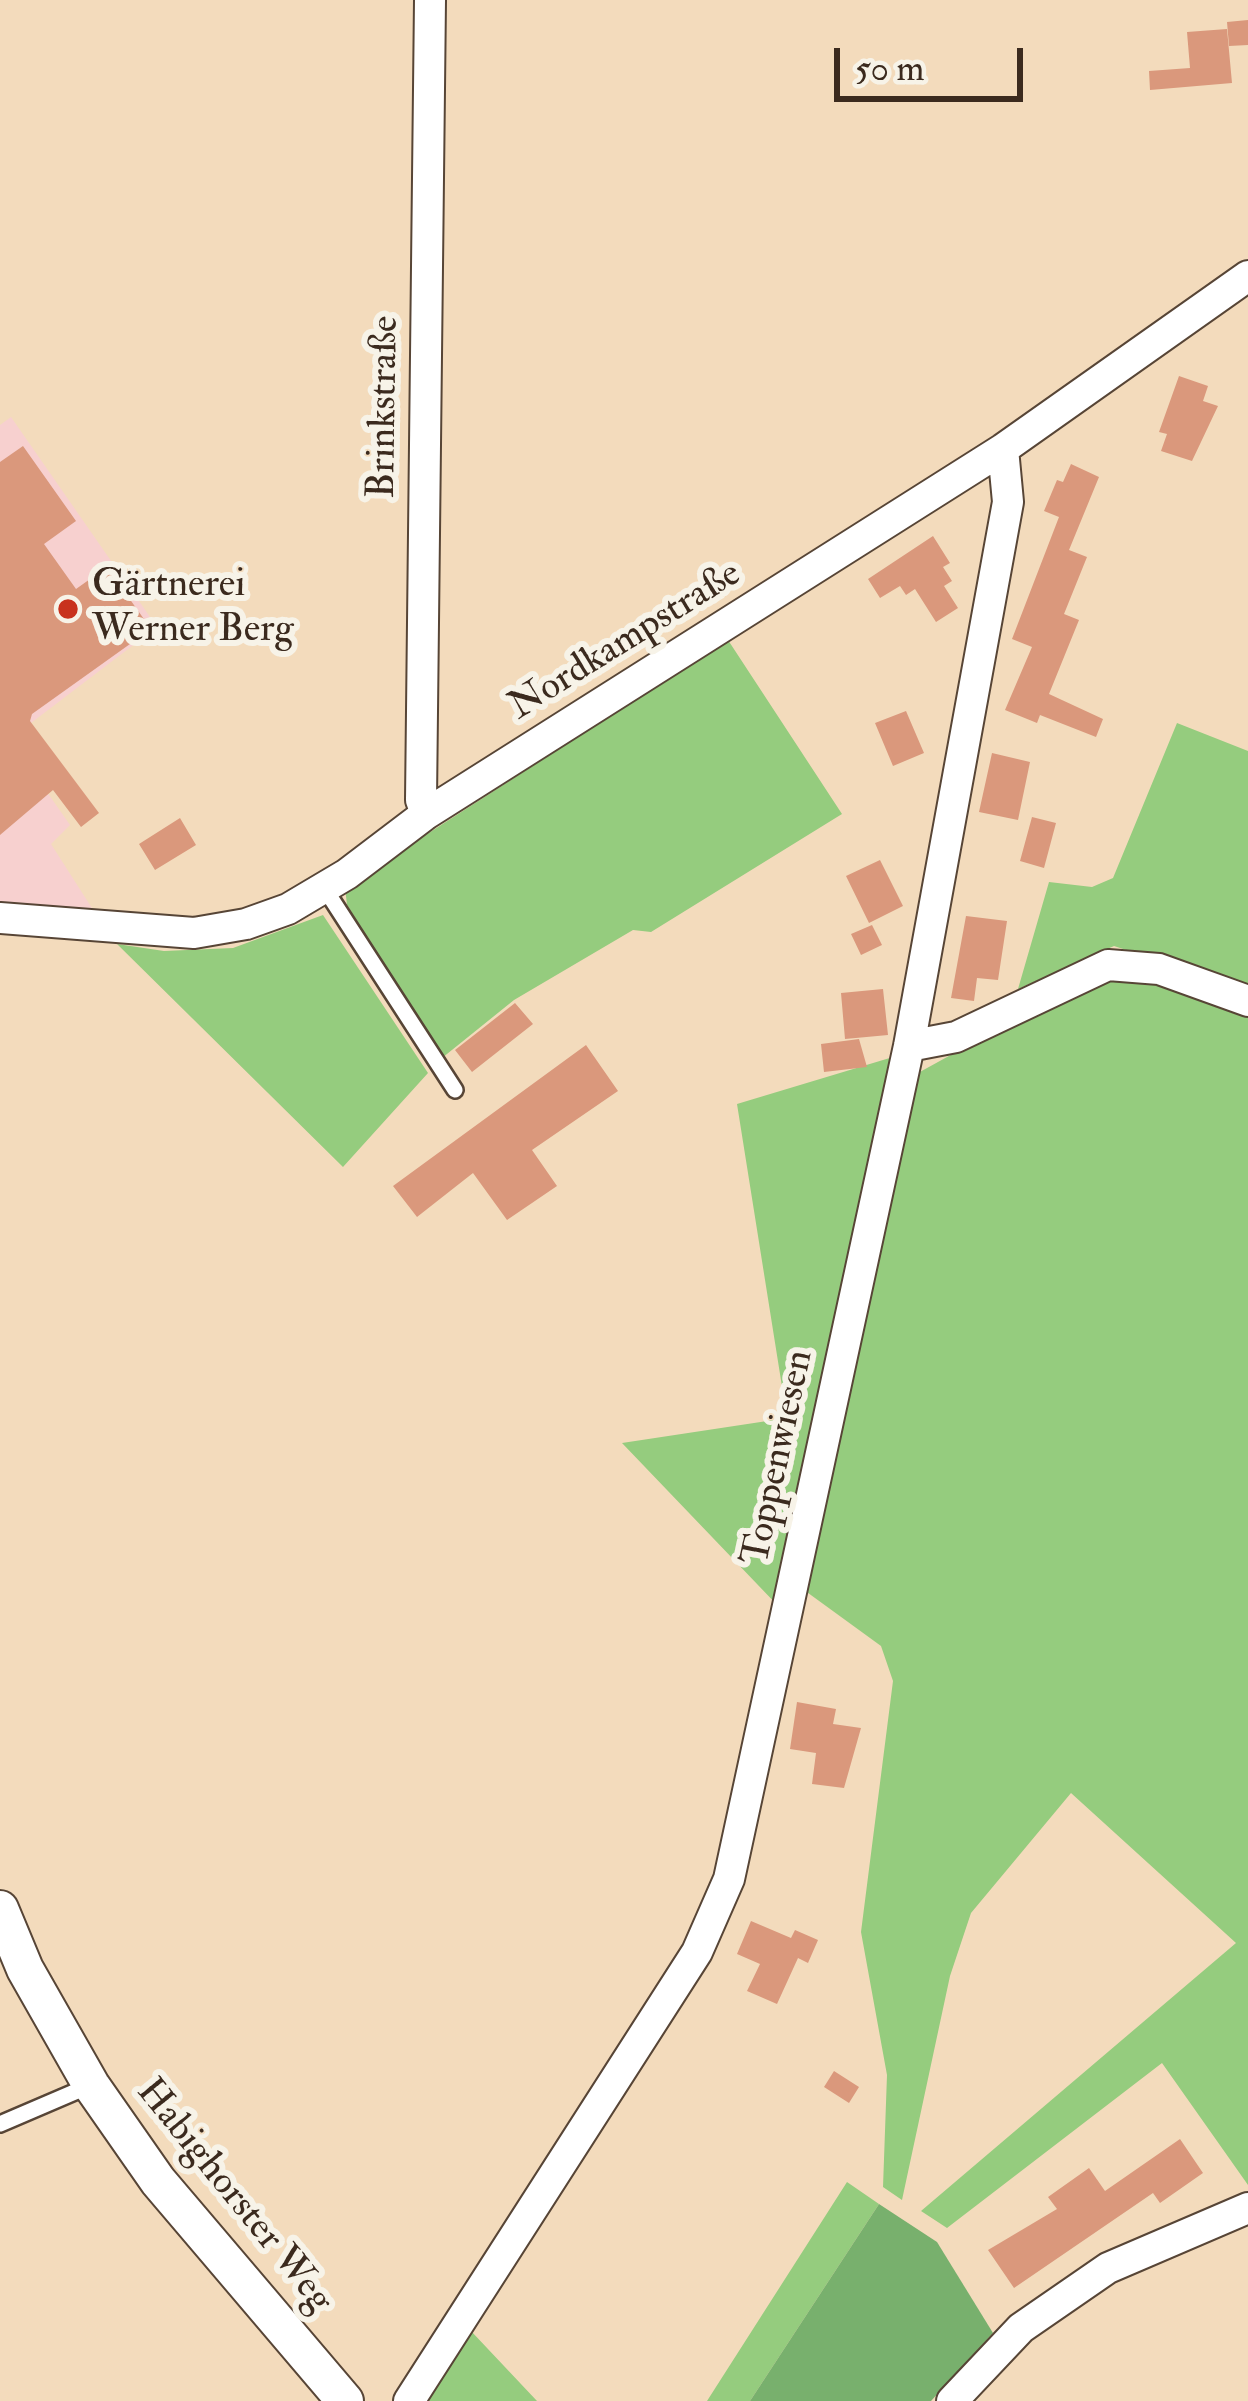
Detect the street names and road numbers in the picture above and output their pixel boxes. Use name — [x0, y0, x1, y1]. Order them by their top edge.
street label: Brinkstraße — [361, 315, 411, 499]
street label: Nordkampstraße — [501, 552, 751, 732]
street label: Toppenwiesen — [734, 1346, 826, 1570]
street label: Habighorster Weg — [124, 2071, 342, 2323]

